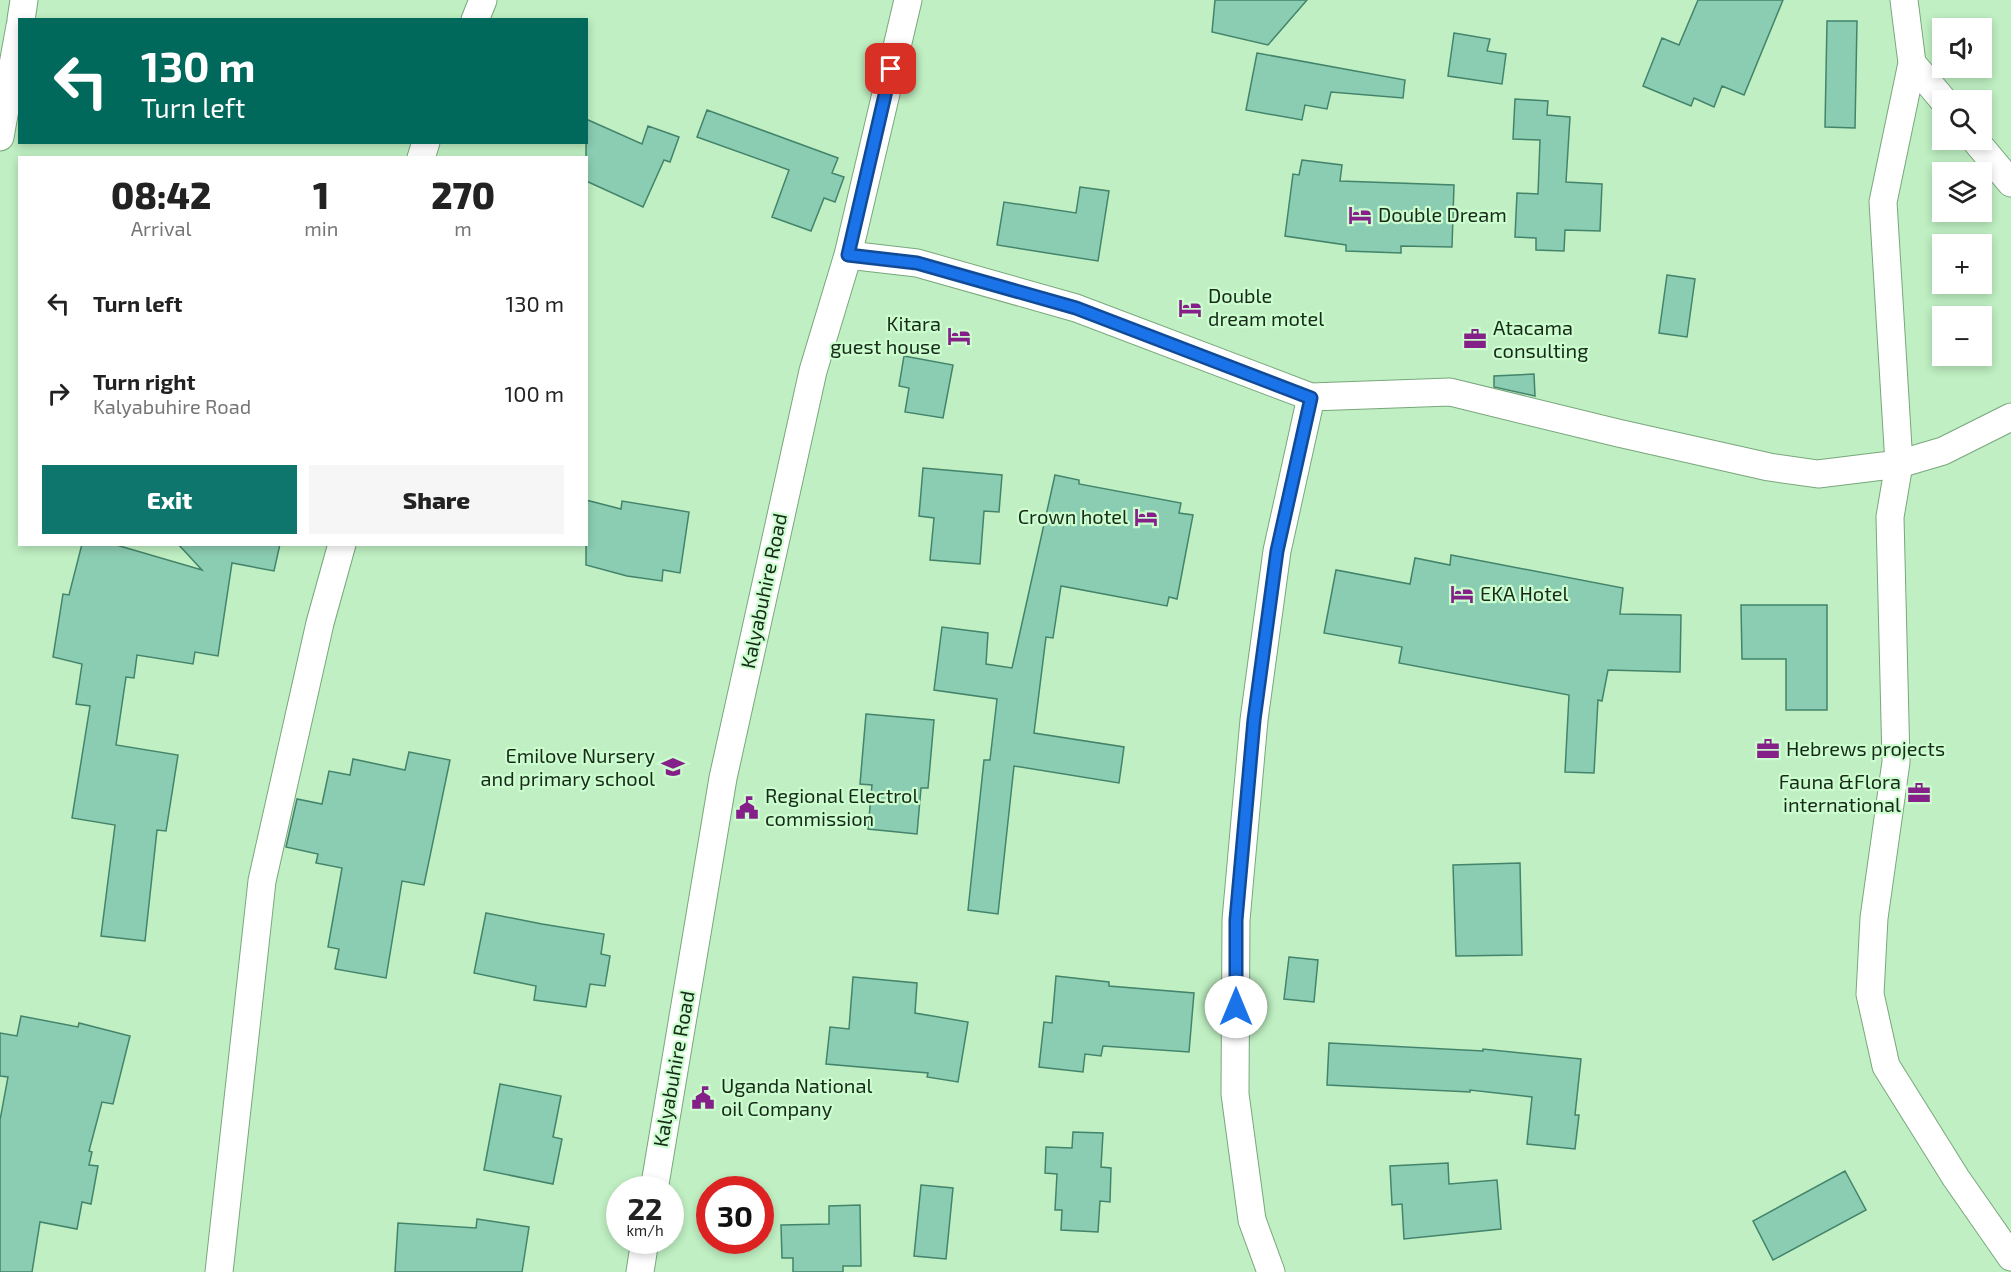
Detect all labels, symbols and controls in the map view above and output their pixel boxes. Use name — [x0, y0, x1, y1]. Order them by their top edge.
map controls — [1932, 18, 1992, 366]
button: sound — [1932, 18, 1992, 78]
text: 130 m — [141, 40, 256, 90]
icon: left — [42, 42, 120, 120]
pin — [865, 43, 916, 94]
icon: arrive — [874, 52, 907, 85]
button: search — [1932, 90, 1992, 150]
text: Turn left — [141, 91, 245, 123]
button: layers — [1932, 162, 1992, 222]
text: 08:42 — [111, 173, 211, 216]
text: 1 — [313, 173, 329, 216]
text: 270 — [431, 173, 495, 216]
hotel icon: Double Dream — [1347, 202, 1373, 228]
place label: Double Dream — [1378, 202, 1507, 226]
text: Arrival — [131, 216, 192, 240]
text: min — [304, 216, 338, 240]
text: m — [454, 216, 472, 240]
button: + — [1932, 234, 1992, 294]
place label: Double dream motel — [1208, 283, 1324, 330]
icon: left — [42, 287, 75, 320]
text: Turn left — [93, 290, 182, 316]
text: 130 m — [506, 290, 564, 316]
hotel icon: Double dream motel — [1177, 295, 1203, 321]
button: − — [1932, 306, 1992, 366]
place label: Kitara guest house — [830, 311, 941, 358]
place label: Atacama consulting — [1493, 315, 1588, 362]
hotel icon: Kitara guest house — [946, 323, 972, 349]
office icon: Atacama consulting — [1462, 326, 1488, 352]
text: Turn right — [93, 368, 195, 394]
icon: right — [42, 377, 75, 410]
text: 100 m — [505, 380, 564, 406]
text: Kalyabuhire Road — [93, 394, 251, 418]
button: Exit — [42, 465, 297, 534]
button: Share — [309, 465, 564, 534]
place label: Crown hotel — [1018, 504, 1128, 528]
hotel icon: Crown hotel — [1133, 504, 1159, 530]
street label: Kalyabuhire Road — [735, 511, 791, 671]
hotel icon: EKA Hotel — [1449, 581, 1475, 607]
place label: EKA Hotel — [1480, 581, 1568, 605]
office icon: Hebrews projects — [1755, 736, 1781, 762]
place label: Hebrews projects — [1786, 736, 1945, 760]
place label: Emilove Nursery and primary school — [481, 743, 655, 790]
school or university icon: Emilove Nursery and primary school — [660, 754, 686, 780]
place label: Fauna &Flora international — [1779, 769, 1901, 816]
office icon: Fauna &Flora international — [1906, 780, 1932, 806]
place label: Regional Electrol commission — [765, 783, 918, 830]
public building icon: Regional Electrol commission — [734, 795, 760, 821]
position arrow — [1204, 975, 1268, 1039]
street label: Kalyabuhire Road — [647, 989, 699, 1149]
place label: Uganda National oil Company — [721, 1073, 872, 1120]
public building icon: Uganda National oil Company — [690, 1085, 716, 1111]
speed limit sign: 30 — [696, 1176, 774, 1254]
text: 22 — [628, 1190, 662, 1226]
text: km/h — [626, 1221, 664, 1239]

